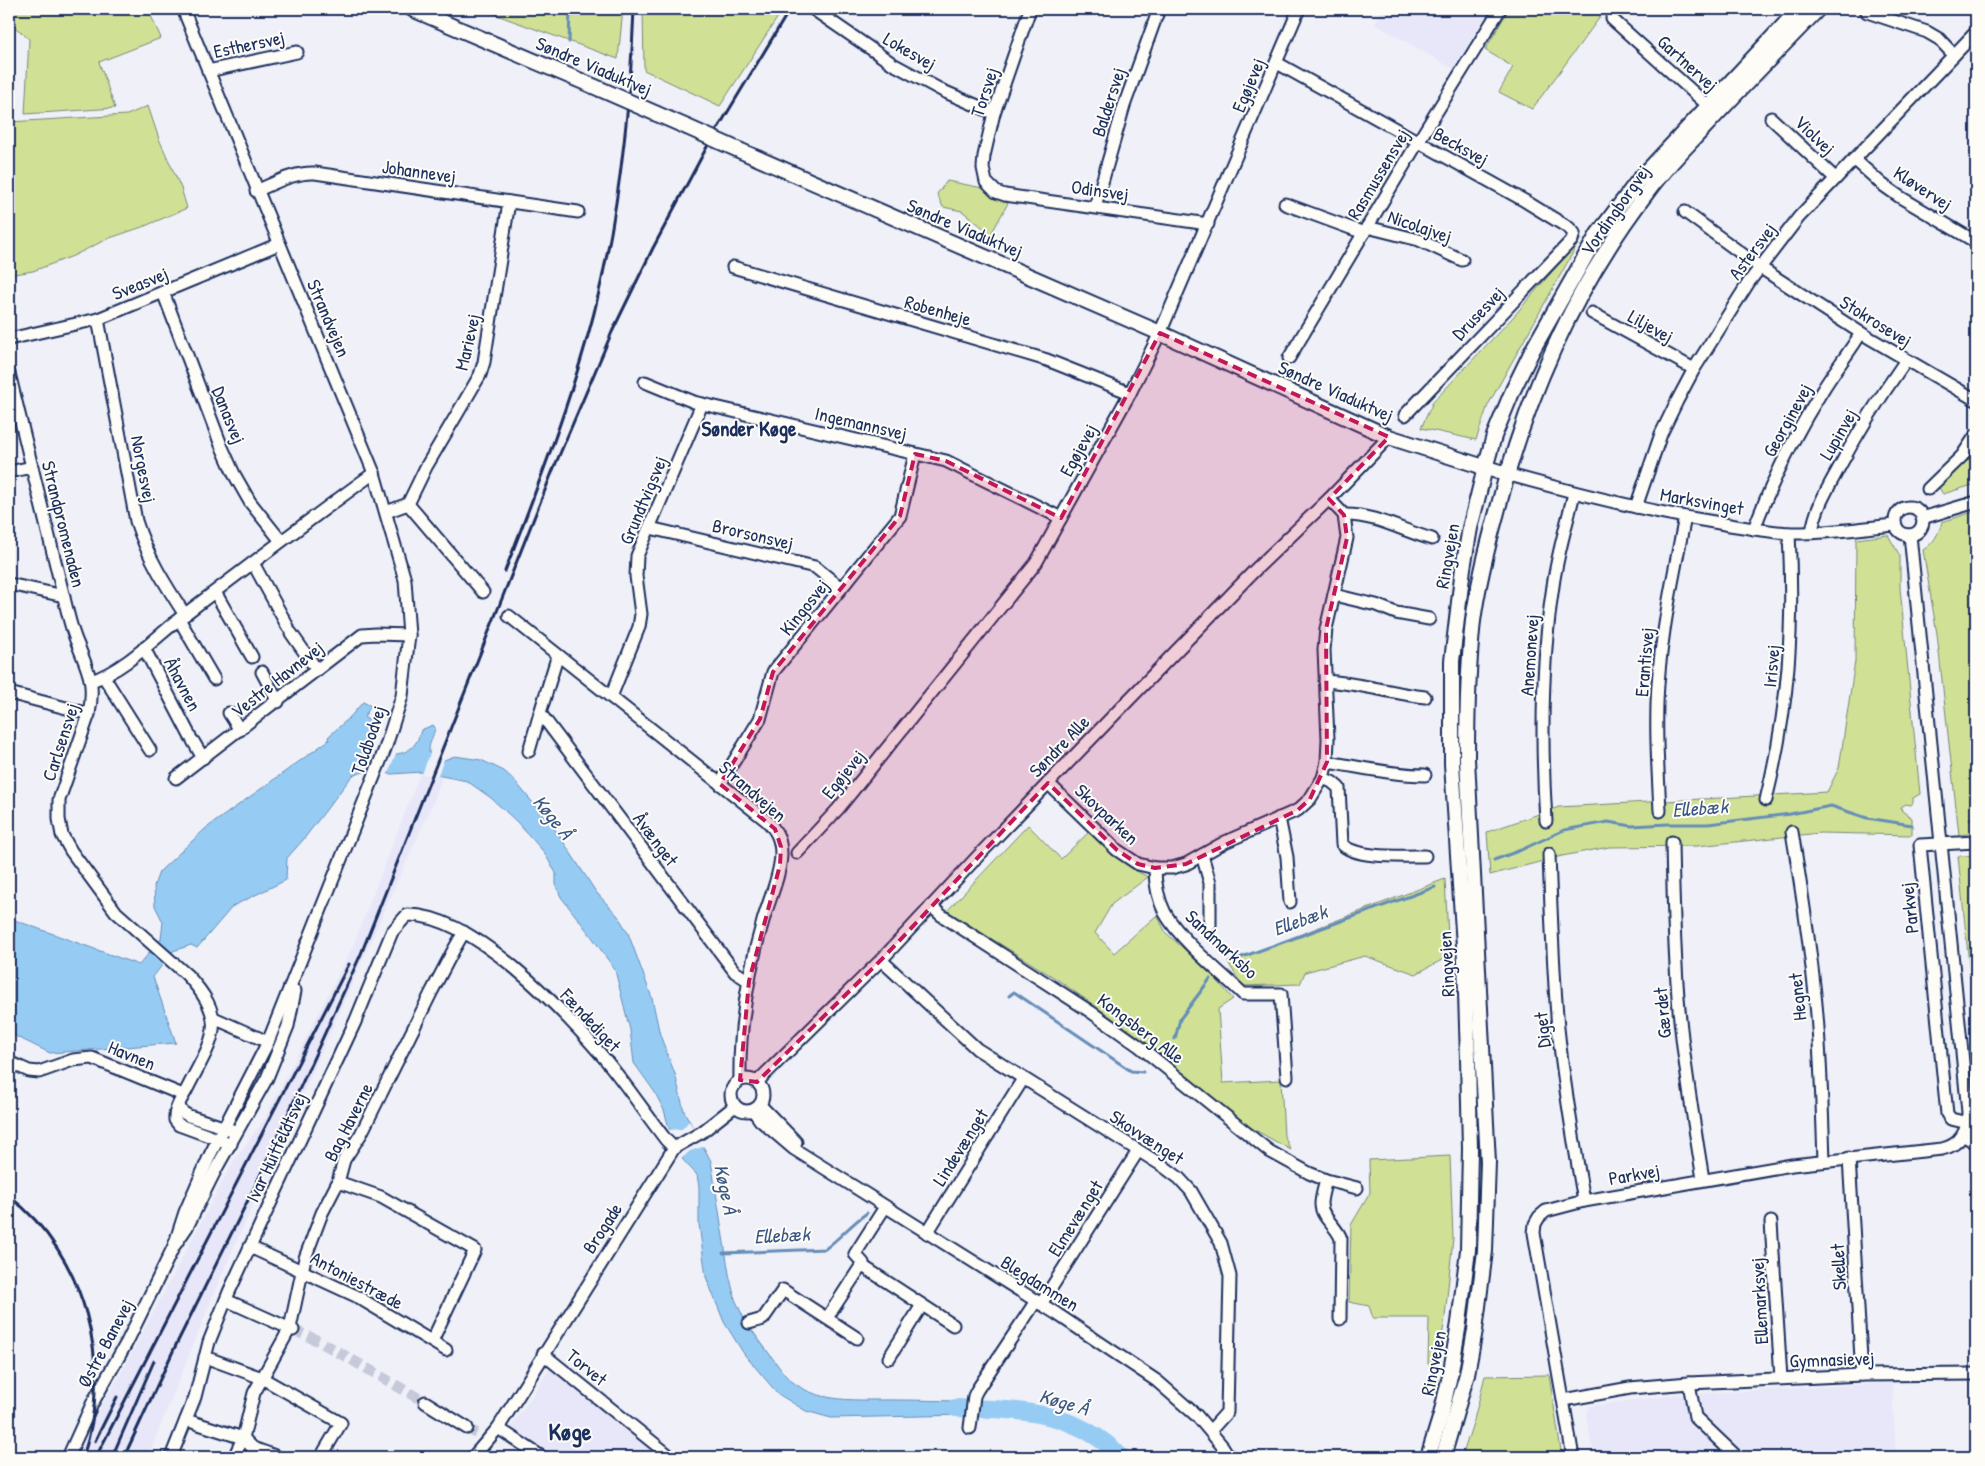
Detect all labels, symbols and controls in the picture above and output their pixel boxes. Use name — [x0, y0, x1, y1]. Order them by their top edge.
street label: Esthersvej — [211, 24, 287, 64]
street label: Lokesvej — [879, 25, 941, 77]
street label: Gartnervej — [1652, 29, 1724, 97]
street label: Søndre Viaduktvej — [532, 30, 656, 102]
street label: Egøjevej — [1225, 54, 1271, 116]
street label: Torsvej — [964, 64, 1004, 120]
street label: Baldersvej — [1085, 64, 1131, 140]
street label: Violvej — [1789, 109, 1841, 161]
street label: Becksvej — [1429, 120, 1493, 172]
street label: Rasmussensvej — [1341, 124, 1415, 224]
street label: Johannevej — [380, 153, 458, 189]
street label: Vordingborgvej — [1574, 159, 1656, 261]
street label: Kløvervej — [1889, 159, 1957, 217]
street label: Odinsvej — [1070, 173, 1130, 207]
street label: Søndre Viaduktvej — [903, 192, 1027, 264]
street label: Nicolajvej — [1385, 203, 1455, 249]
street label: Astersvej — [1722, 217, 1782, 285]
street label: Sveasvej — [108, 260, 172, 306]
street label: Strandvejen — [301, 275, 357, 361]
street label: Drusesvej — [1446, 280, 1510, 346]
street label: Robenheje — [902, 288, 975, 332]
street label: Stokrosevej — [1835, 289, 1917, 353]
street label: Liljevej — [1624, 303, 1678, 349]
street label: Marievej — [448, 311, 486, 373]
street label: Søndre Viaduktvej — [1274, 354, 1398, 428]
street label: Georginevej — [1756, 379, 1818, 461]
street label: Danasvej — [206, 383, 252, 447]
street label: Ingemannsvej — [812, 400, 910, 446]
street label: Lupinvej — [1813, 404, 1863, 464]
district label: Sønder Køge — [702, 414, 797, 444]
street label: Egøjevej — [1053, 419, 1103, 481]
street label: Norgesvej — [125, 433, 163, 505]
street label: Grundtvigsvej — [613, 452, 673, 548]
street label: Strandpromenaden — [36, 458, 92, 590]
street label: Marksvinget — [1658, 481, 1746, 521]
street label: Brorsonsvej — [710, 512, 796, 556]
street label: Ringvejen — [1428, 521, 1466, 591]
street label: Kingosvej — [773, 573, 835, 641]
street label: Anemonevej — [1513, 613, 1545, 697]
street label: Erantisvej — [1628, 626, 1660, 698]
street label: Vestre Havnevej — [225, 635, 329, 723]
street label: Irisvej — [1756, 643, 1786, 689]
street label: Åhavnen — [158, 653, 208, 715]
street label: Carlsensvej — [35, 700, 85, 784]
street label: Toldbodvej — [344, 702, 392, 778]
street label: Søndre Alle — [1023, 709, 1095, 783]
street label: Egøjevej — [815, 744, 871, 804]
street label: Strandvejen — [714, 754, 792, 828]
street label: Skovparken — [1069, 778, 1145, 850]
water label: Køge Å — [526, 789, 580, 846]
water label: Ellebæk — [1671, 792, 1730, 823]
street label: Åvænget — [627, 807, 685, 872]
street label: Parkvej — [1893, 881, 1925, 935]
water label: Ellebæk — [1269, 897, 1332, 942]
street label: Sandmarksbo — [1180, 904, 1264, 985]
street label: Ringvejen — [1431, 931, 1461, 997]
street label: Hegnet — [1782, 972, 1812, 1022]
street label: Fændediget — [554, 982, 627, 1058]
street label: Gærdet — [1647, 986, 1677, 1039]
street label: Kongsberg Alle — [1092, 987, 1190, 1069]
street label: Diget — [1527, 1010, 1557, 1049]
street label: Havnen — [105, 1034, 159, 1076]
street label: Bag Haverne — [317, 1078, 379, 1166]
street label: Ivar Huitfeldtsvej — [239, 1088, 313, 1206]
street label: Lindevænget — [926, 1103, 994, 1191]
street label: Skovvænget — [1105, 1103, 1190, 1171]
street label: Parkvej — [1606, 1157, 1662, 1191]
water label: Køge Å — [707, 1162, 745, 1218]
street label: Elmevænget — [1041, 1174, 1109, 1261]
street label: Brogade — [576, 1197, 628, 1258]
water label: Ellebæk — [754, 1219, 812, 1249]
street label: Skellet — [1824, 1243, 1852, 1291]
street label: Antoniestræde — [306, 1245, 408, 1316]
street label: Blegdammen — [996, 1249, 1084, 1317]
street label: Ellemarksvej — [1744, 1257, 1774, 1345]
street label: Østre Banevej — [71, 1294, 139, 1392]
street label: Ringvejen — [1414, 1328, 1452, 1398]
street label: Torvet — [561, 1343, 613, 1392]
street label: Gymnasievej — [1789, 1345, 1875, 1373]
water label: Køge Å — [1036, 1382, 1093, 1423]
district label: Køge — [549, 1415, 592, 1448]

